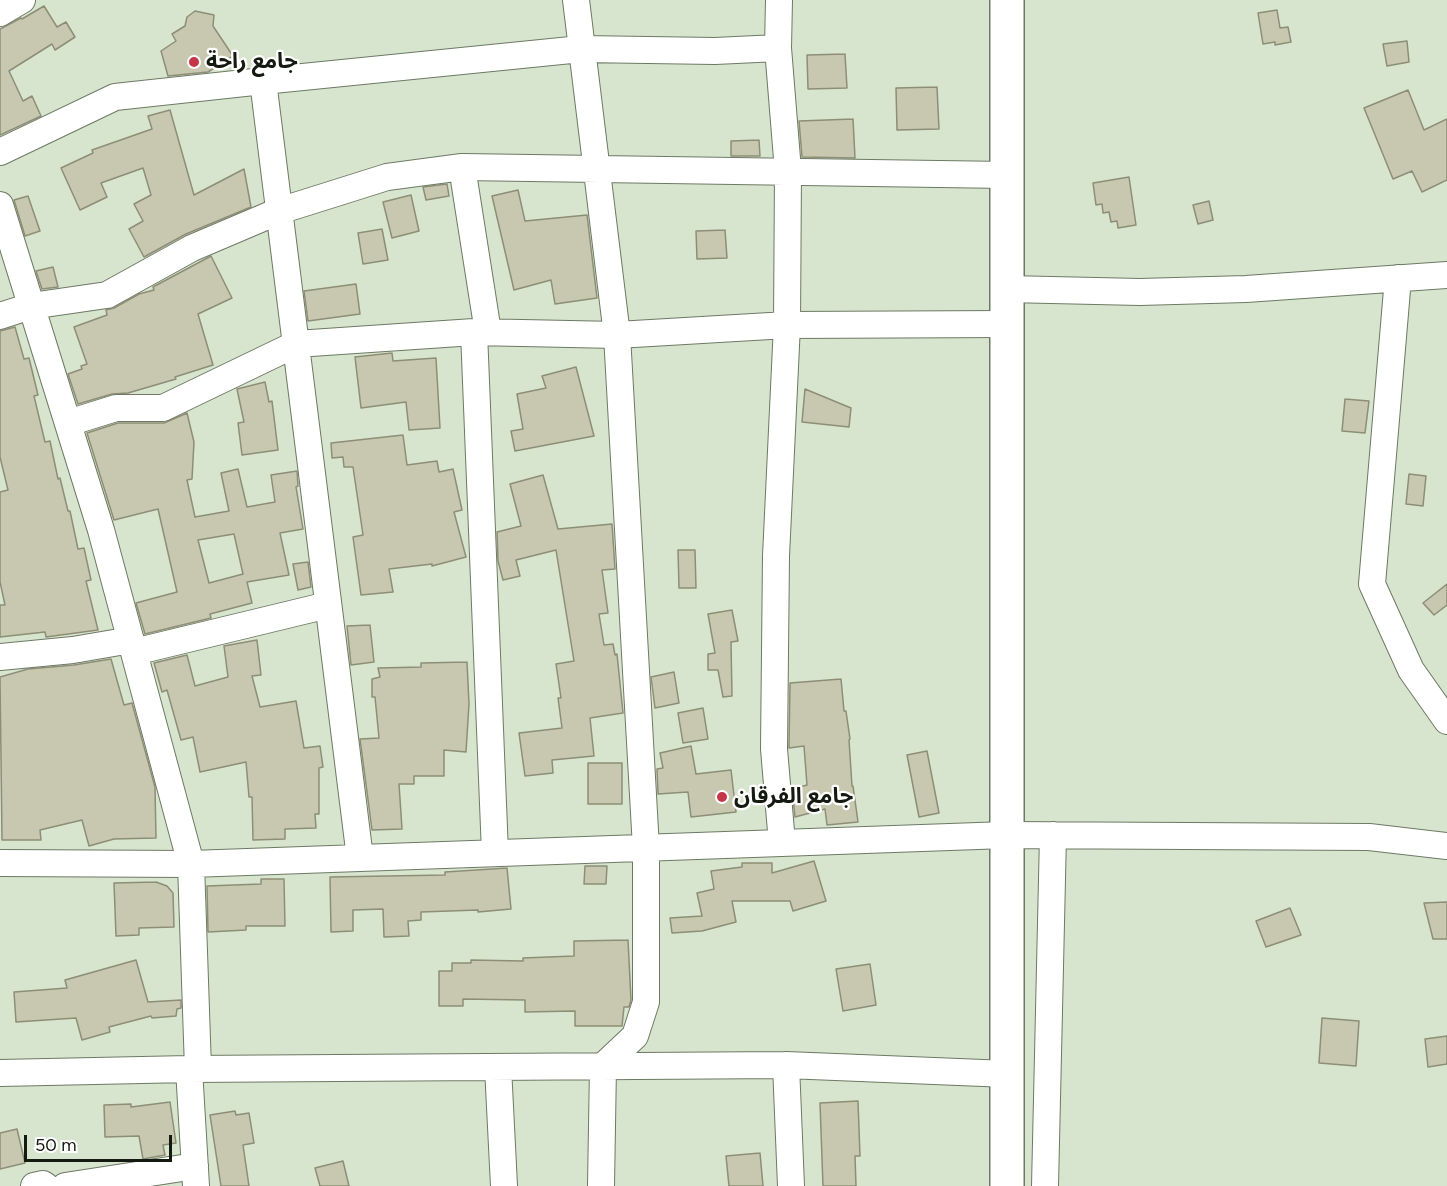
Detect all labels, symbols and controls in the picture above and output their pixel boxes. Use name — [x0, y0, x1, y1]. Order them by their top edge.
place label: جامع راحة — [206, 49, 298, 75]
marker: جامع راحة — [187, 55, 201, 69]
place label: جامع الفرقان — [734, 784, 853, 810]
marker: جامع الفرقان — [715, 790, 729, 804]
scale bar — [27, 1123, 176, 1161]
text: 50 m — [35, 1134, 77, 1156]

